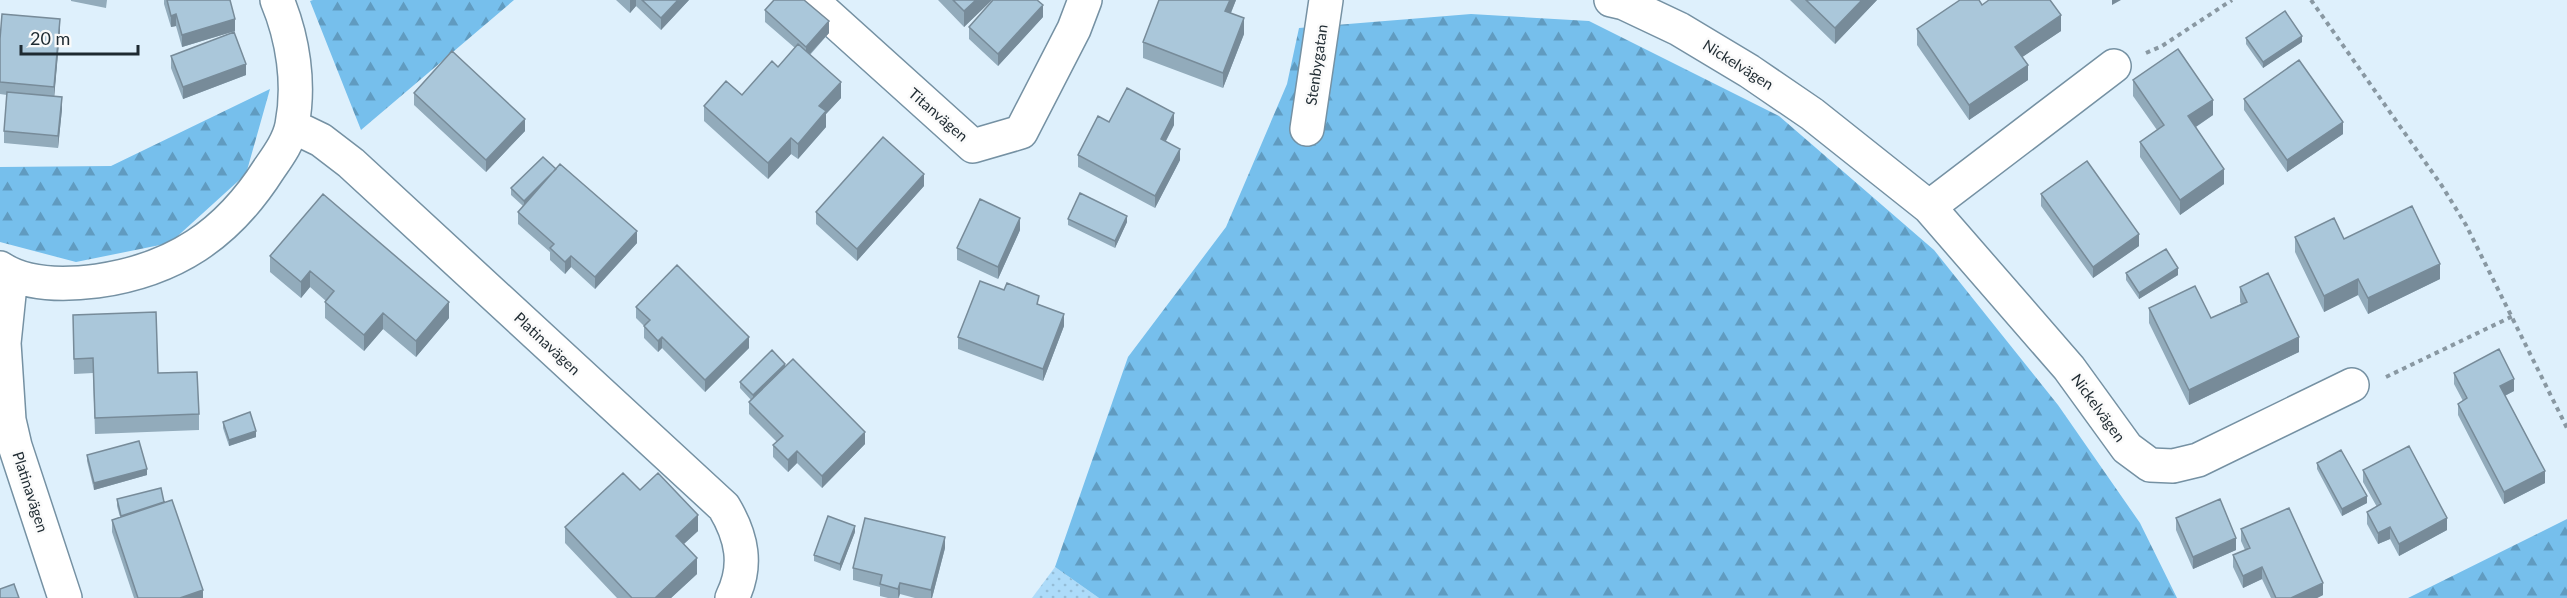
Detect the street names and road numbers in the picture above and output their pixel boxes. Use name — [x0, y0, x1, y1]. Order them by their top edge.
street label: Stenbygatan — [1301, 23, 1331, 106]
street label: Nickelvägen — [1700, 35, 1777, 93]
street label: Titanvägen — [905, 84, 972, 145]
street label: Platinavägen — [511, 308, 584, 378]
street label: Nickelvägen — [2068, 370, 2130, 445]
street label: Platinavägen — [9, 449, 52, 534]

